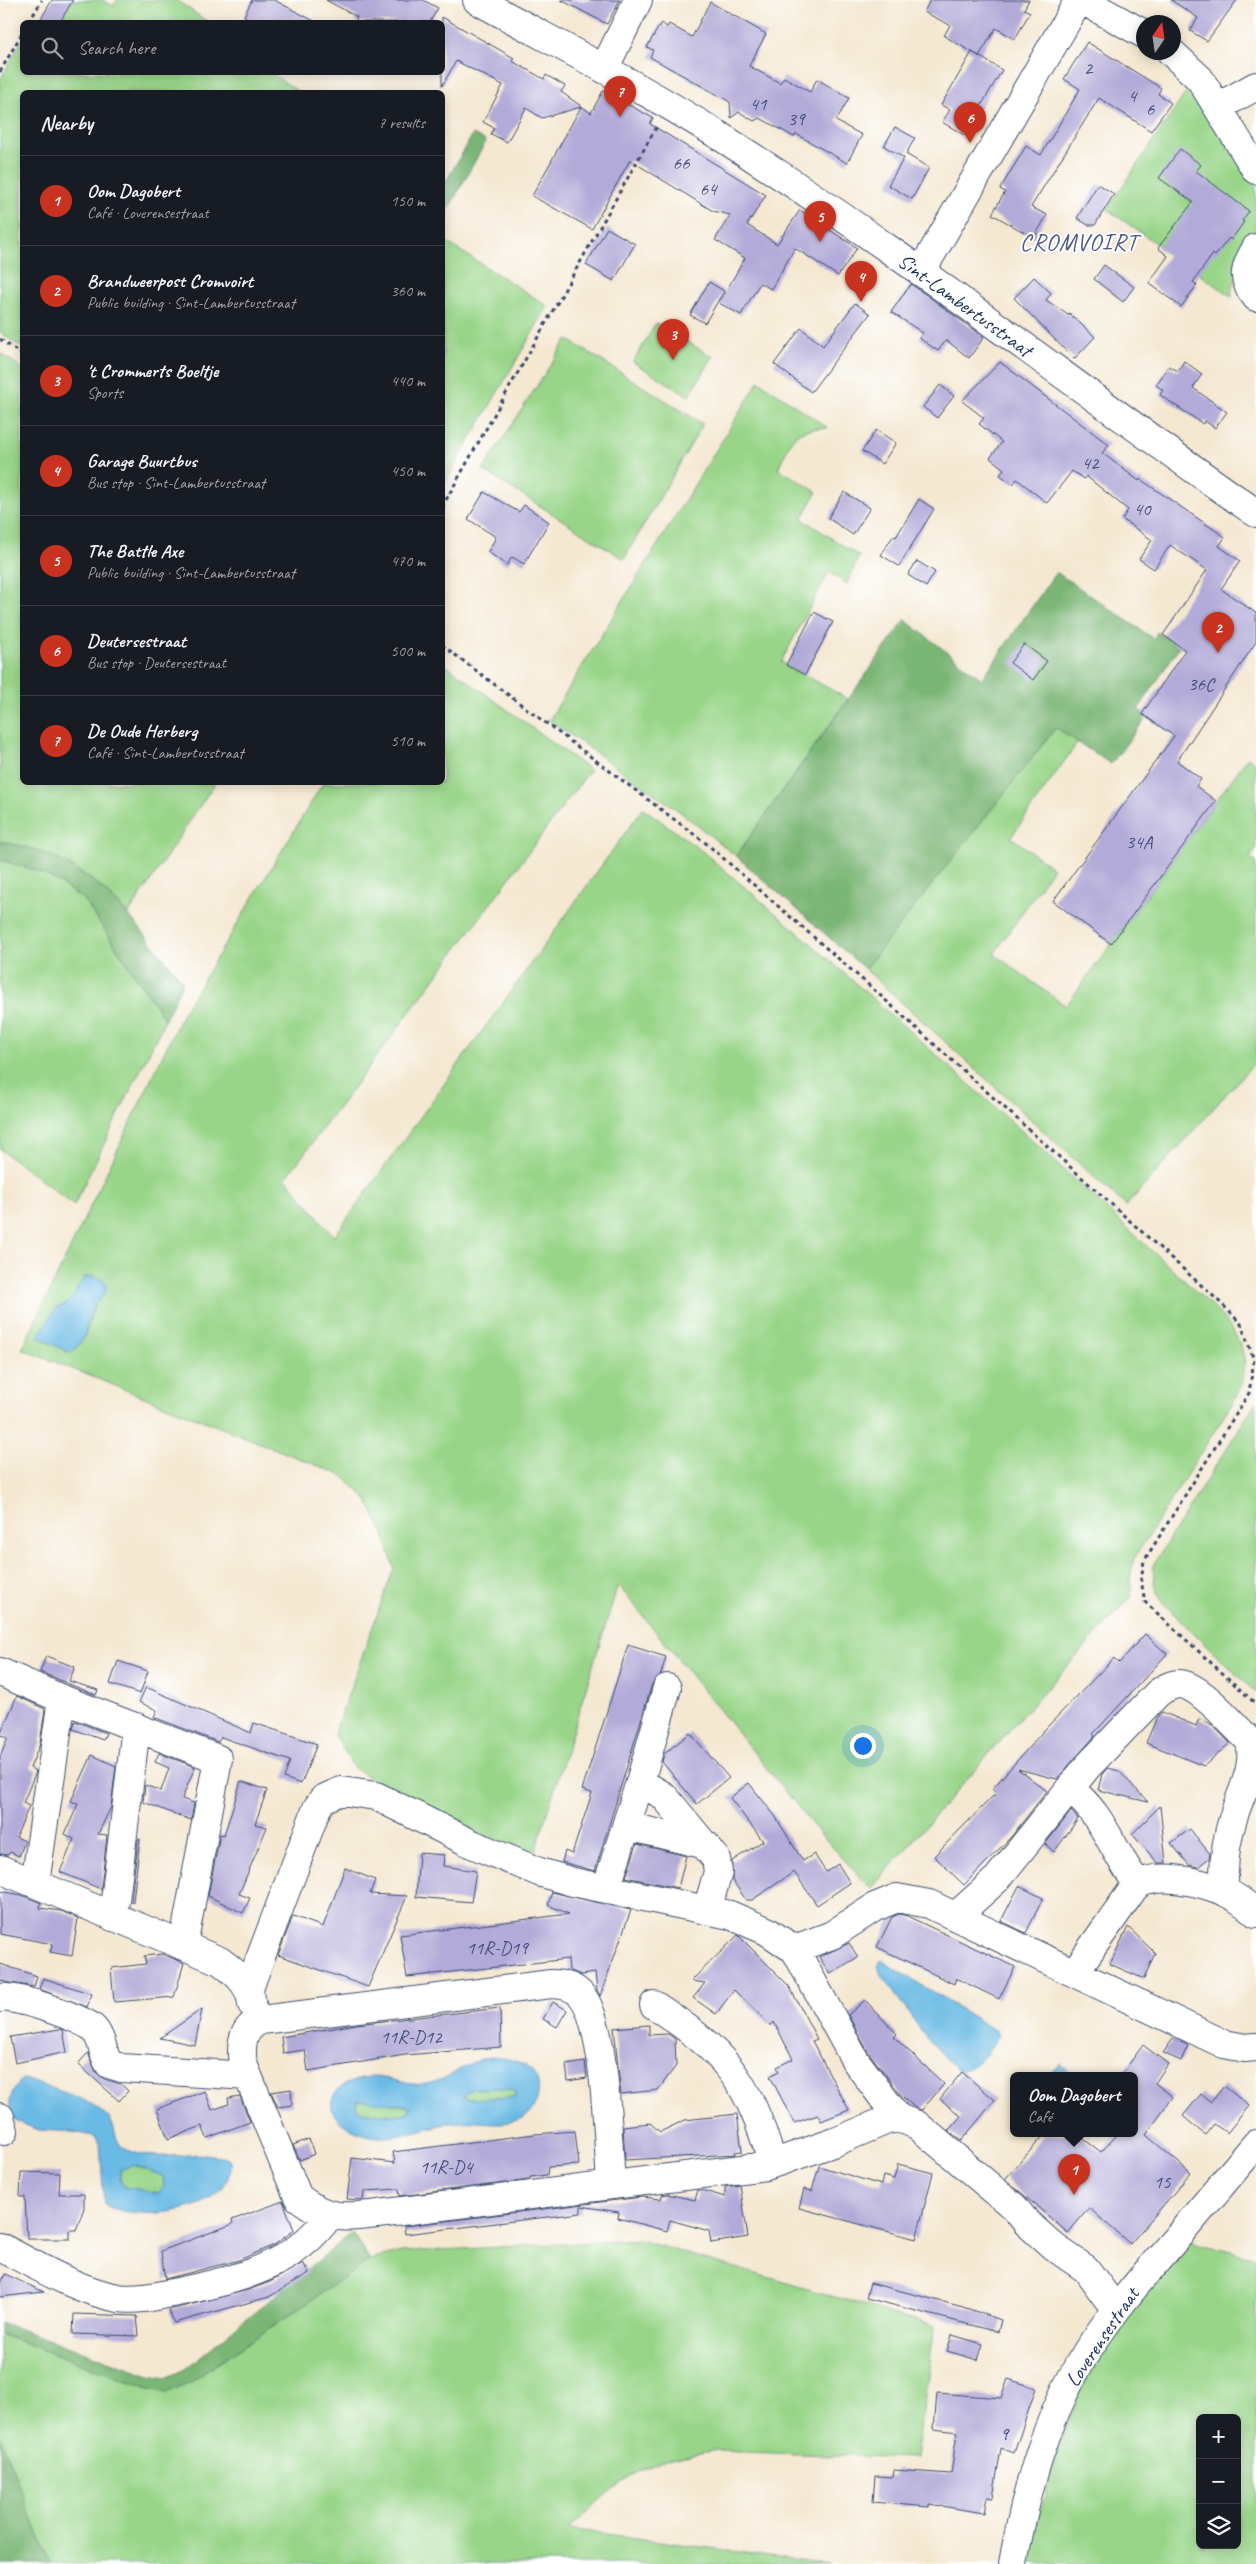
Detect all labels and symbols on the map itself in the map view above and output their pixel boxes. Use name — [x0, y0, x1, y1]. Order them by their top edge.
north arrow — [1136, 15, 1181, 60]
house number: 2 — [1084, 56, 1094, 80]
pin: 7 — [604, 76, 636, 117]
house number: 4 — [1128, 84, 1139, 108]
house number: 41 — [749, 92, 768, 116]
house number: 6 — [1146, 97, 1156, 121]
pin: 6 — [954, 102, 986, 143]
house number: 39 — [787, 107, 806, 131]
house number: 66 — [672, 151, 691, 175]
house number: 64 — [699, 177, 719, 201]
pin: 5 — [804, 201, 836, 242]
district label: CROMVOIRT — [1020, 227, 1142, 257]
street label: Sint-Lambertusstraat — [893, 248, 1040, 364]
pin: 4 — [845, 261, 877, 302]
pin: 3 — [657, 319, 689, 360]
house number: 42 — [1081, 451, 1100, 475]
house number: 40 — [1133, 497, 1152, 521]
pin: 2 — [1202, 612, 1234, 653]
house number: 36C — [1188, 672, 1216, 696]
house number: 34A — [1126, 830, 1154, 854]
your location — [850, 1733, 876, 1759]
house number: 11R-D19 — [466, 1936, 529, 1960]
house number: 11R-D12 — [380, 2025, 443, 2049]
pin: 1 — [1058, 2154, 1090, 2195]
house number: 11R-D4 — [419, 2155, 475, 2179]
house number: 15 — [1153, 2170, 1172, 2194]
street label: Loverensestraat — [1059, 2281, 1146, 2391]
house number: 9 — [1000, 2422, 1010, 2446]

